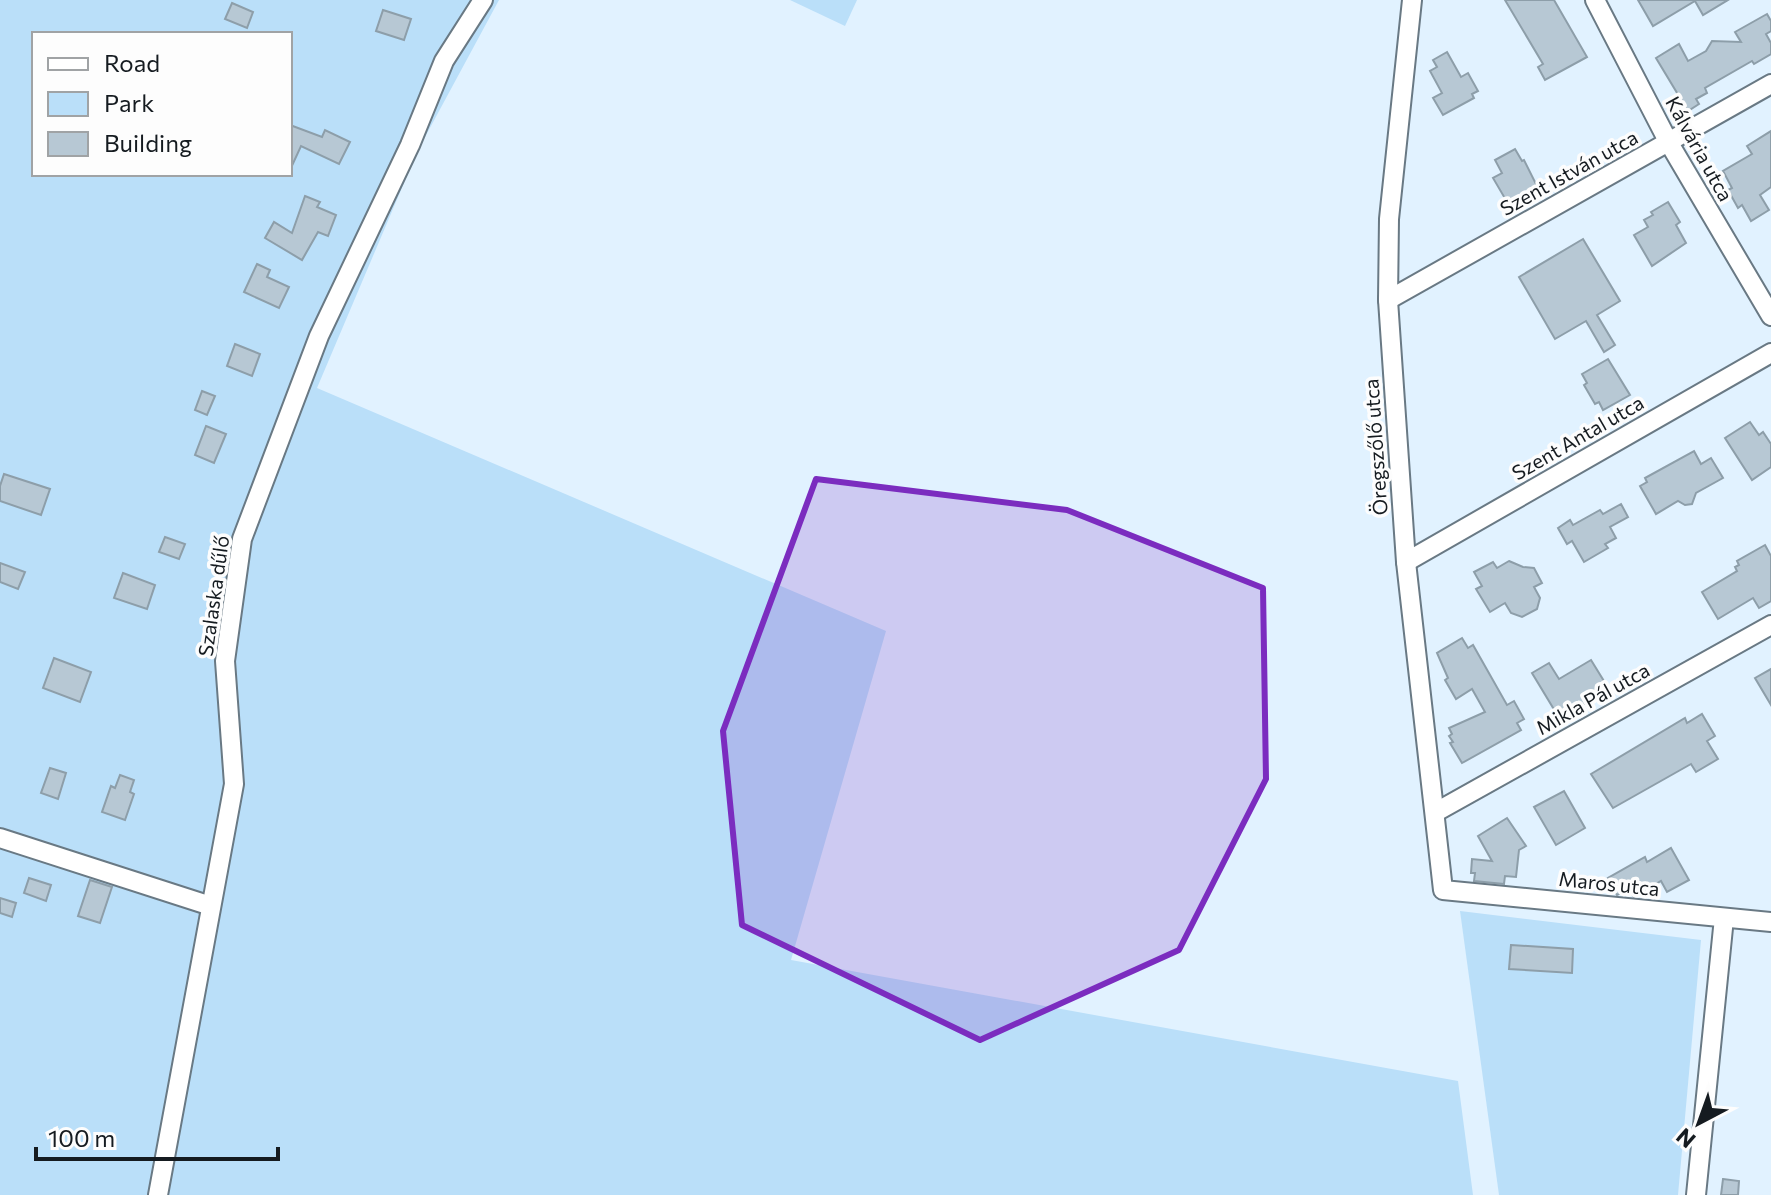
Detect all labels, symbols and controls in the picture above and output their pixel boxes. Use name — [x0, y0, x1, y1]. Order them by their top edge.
legend — [32, 32, 292, 176]
text: Road — [104, 48, 160, 77]
text: Park — [104, 88, 154, 117]
street label: Kálvária utca — [1661, 92, 1739, 205]
street label: Szent István utca — [1495, 124, 1642, 220]
text: Building — [104, 128, 192, 157]
street label: Öregszőlő utca — [1358, 378, 1392, 516]
street label: Szent Antal utca — [1507, 390, 1648, 485]
street label: Szalaska dűlő — [193, 534, 233, 658]
street label: Mikla Pál utca — [1532, 657, 1653, 739]
street label: Maros utca — [1557, 866, 1661, 900]
north arrow — [1659, 1083, 1739, 1163]
scale bar — [36, 1111, 278, 1161]
text: 100 m — [48, 1123, 115, 1152]
text: N — [1670, 1123, 1701, 1154]

